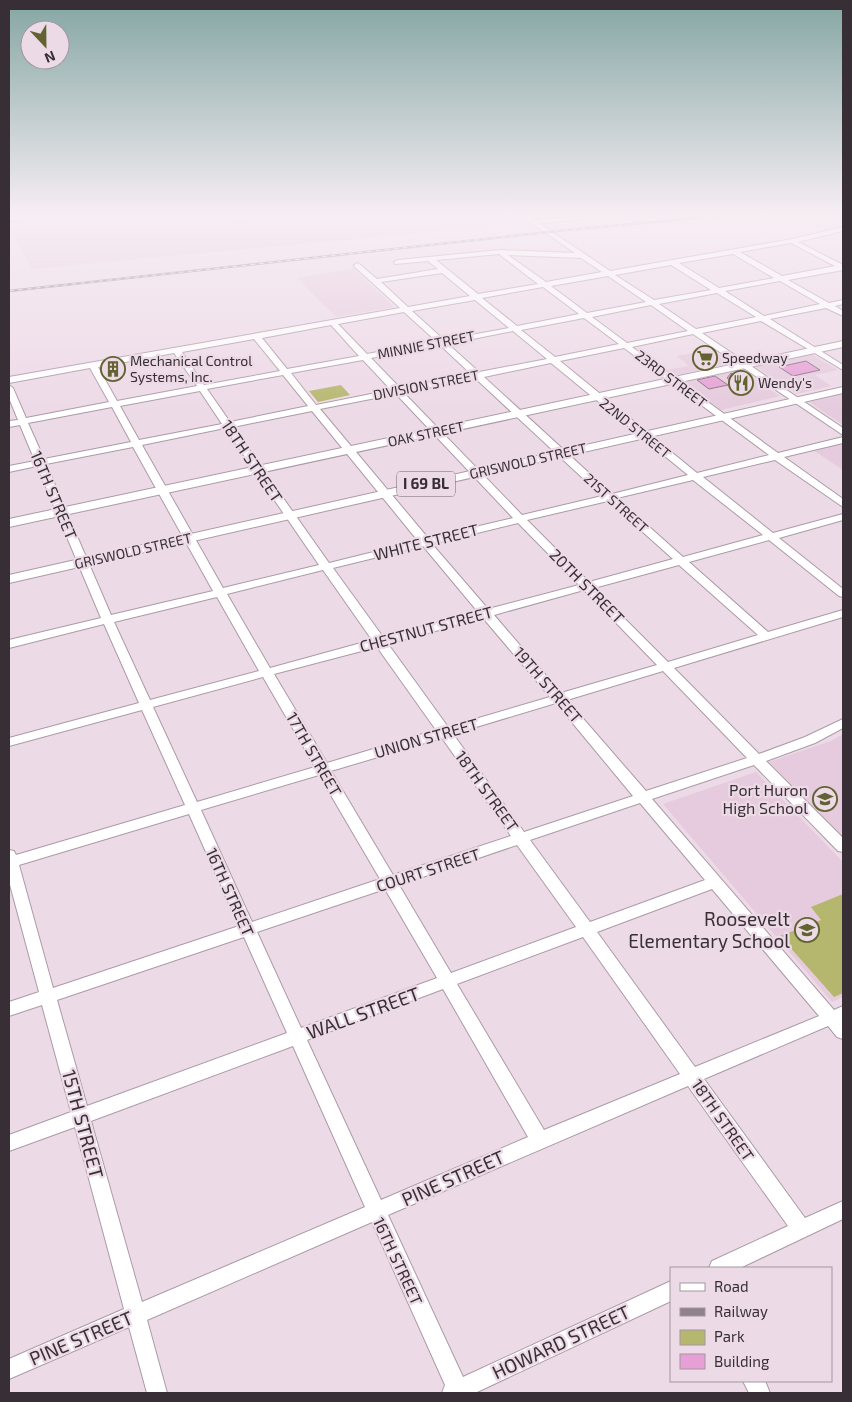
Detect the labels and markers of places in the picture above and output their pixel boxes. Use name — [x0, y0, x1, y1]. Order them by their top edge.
supermarket icon: Speedway — [692, 345, 718, 371]
place label: Speedway — [722, 349, 788, 366]
place label: Mechanical Control Systems, Inc. — [130, 352, 253, 385]
building icon: Mechanical Control Systems, Inc. — [100, 356, 126, 382]
restaurant icon: Wendy's — [728, 370, 754, 396]
place label: Wendy's — [758, 374, 812, 391]
place label: Port Huron High School — [723, 780, 808, 817]
school or university icon: Port Huron High School — [812, 786, 838, 812]
place label: Roosevelt Elementary School — [628, 907, 790, 952]
school or university icon: Roosevelt Elementary School — [794, 917, 820, 943]

